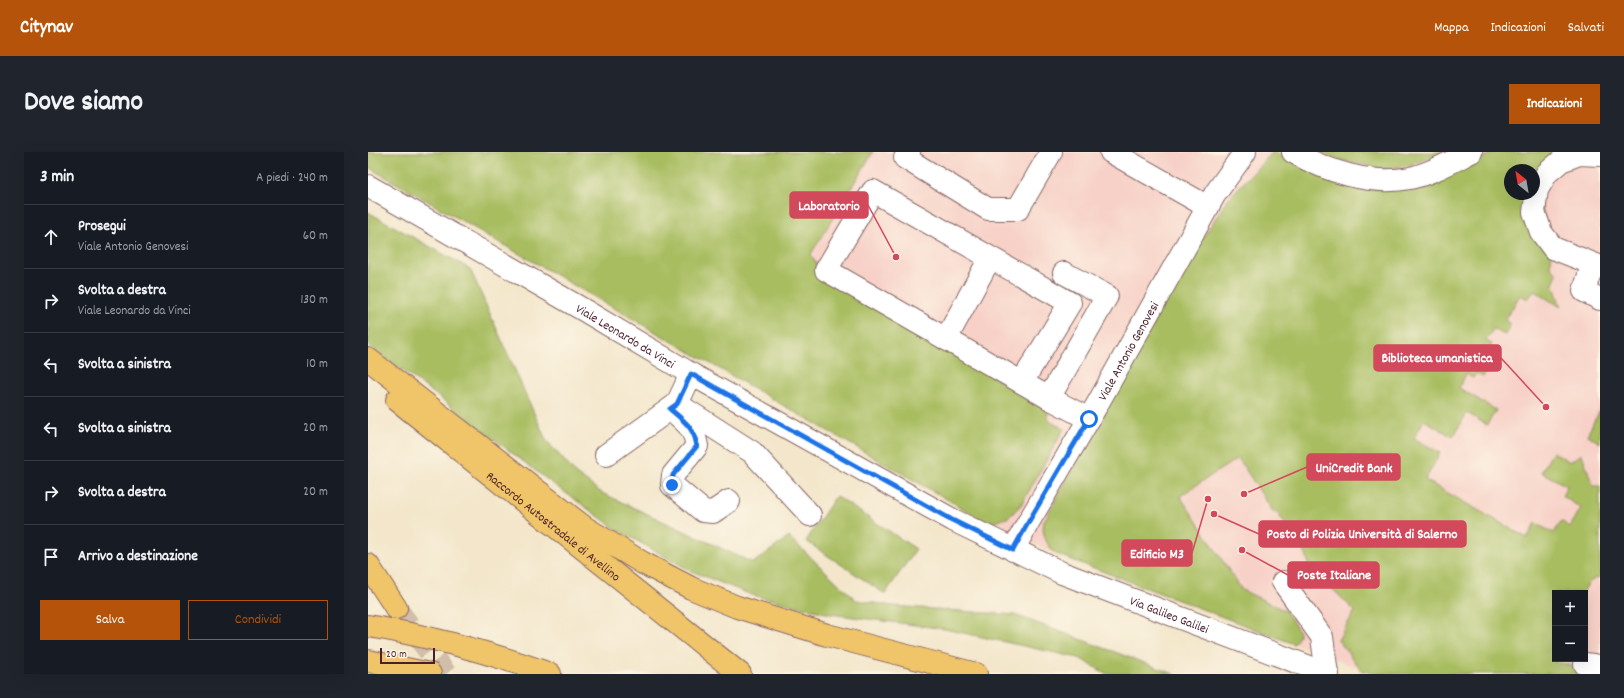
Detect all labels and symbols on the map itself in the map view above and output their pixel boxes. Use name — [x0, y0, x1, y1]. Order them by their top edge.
north arrow — [1504, 164, 1540, 200]
callout: Laboratorio — [790, 192, 868, 218]
text: Laboratorio — [798, 197, 860, 217]
street label: Viale Antonio Genovesi — [1094, 298, 1165, 405]
street label: Viale Leonardo da Vinci — [571, 300, 678, 375]
callout: Biblioteca umanistica — [1374, 345, 1501, 371]
text: Biblioteca umanistica — [1381, 349, 1494, 369]
route start — [1080, 410, 1098, 428]
callout: UniCredit Bank — [1307, 454, 1400, 480]
text: UniCredit Bank — [1316, 459, 1393, 479]
street label: Raccordo Autostradale di Avellino — [481, 468, 624, 587]
route end — [663, 476, 681, 494]
callout: Posto di Polizia Università di Salerno — [1259, 521, 1466, 547]
text: Posto di Polizia Università di Salerno — [1267, 525, 1457, 545]
callout: Edificio M3 — [1122, 540, 1192, 566]
text: Edificio M3 — [1130, 545, 1184, 565]
callout: Poste Italiane — [1288, 562, 1379, 588]
text: Poste Italiane — [1297, 566, 1371, 586]
street label: Via Galileo Galilei — [1127, 593, 1211, 640]
scale bar — [380, 646, 435, 665]

